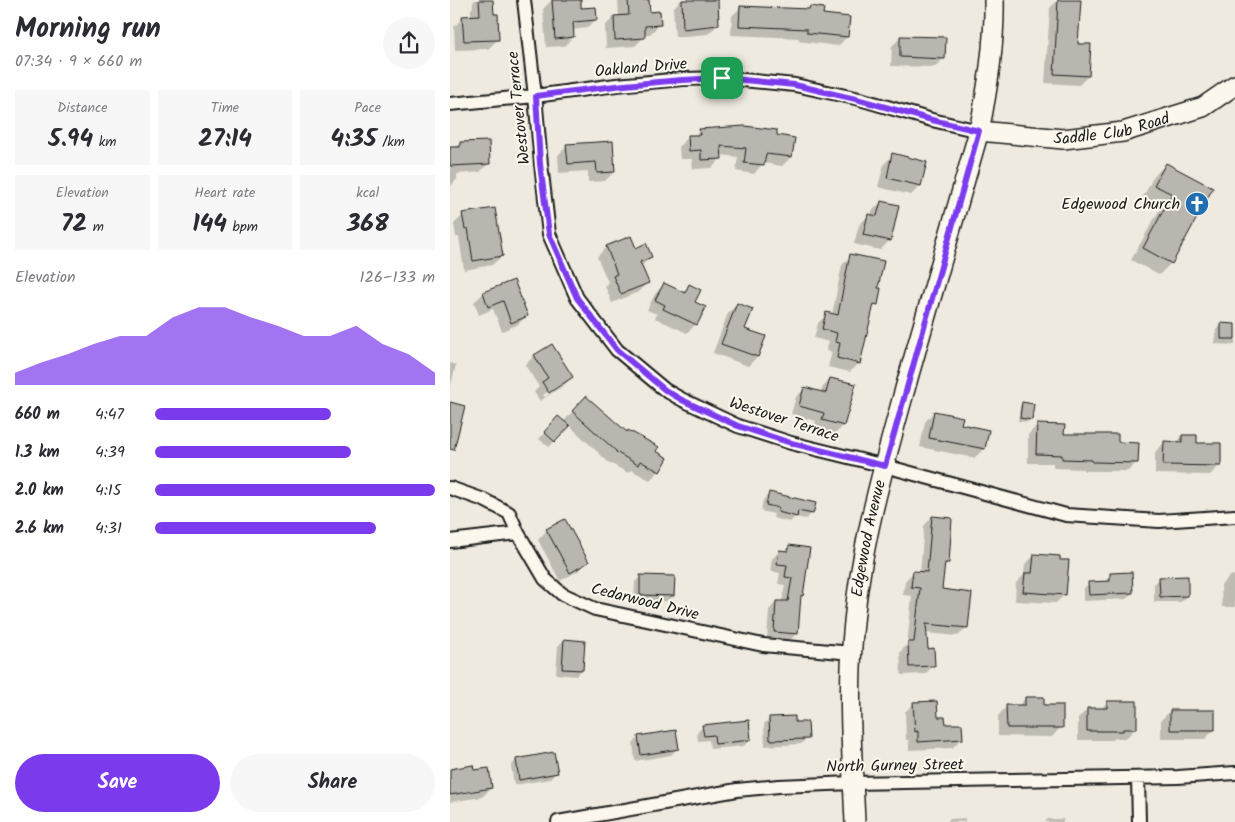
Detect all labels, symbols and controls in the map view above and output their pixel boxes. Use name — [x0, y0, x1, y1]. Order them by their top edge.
text: Morning run — [15, 7, 161, 52]
button: share — [383, 17, 435, 69]
text: 07:34 · 9 × 660 m — [15, 49, 142, 74]
street label: Westover Terrace — [501, 50, 537, 166]
street label: Oakland Drive — [594, 52, 688, 84]
pin — [701, 57, 743, 99]
icon: arrive — [708, 64, 736, 92]
text: Distance — [57, 97, 107, 119]
text: Time — [211, 97, 239, 119]
text: Pace — [354, 97, 381, 119]
street label: Saddle Club Road — [1053, 105, 1174, 151]
text: 5.94 — [48, 119, 93, 159]
text: 27:14 — [198, 119, 252, 159]
text: 4:35 — [330, 119, 377, 159]
text: km — [93, 131, 116, 153]
text: /km — [377, 131, 405, 153]
text: Elevation — [56, 182, 109, 204]
text: Heart rate — [195, 182, 255, 204]
text: kcal — [356, 182, 379, 204]
church icon: Edgewood Church — [1184, 191, 1210, 217]
place label: Edgewood Church — [1061, 192, 1180, 217]
text: 72 — [61, 204, 87, 244]
text: 144 — [192, 204, 227, 244]
text: 368 — [347, 204, 389, 244]
text: m — [87, 216, 104, 238]
text: bpm — [227, 216, 258, 238]
text: Elevation — [15, 265, 76, 290]
text: 126–133 m — [360, 265, 435, 290]
street label: Westover Terrace — [726, 391, 842, 449]
text: 660 m — [15, 402, 60, 427]
text: 4:47 — [95, 402, 124, 427]
text: 1.3 km — [15, 440, 60, 465]
text: 4:39 — [95, 440, 125, 465]
street label: Edgewood Avenue — [845, 477, 892, 599]
text: 2.0 km — [15, 478, 63, 503]
text: 4:15 — [95, 478, 121, 503]
text: 2.6 km — [15, 516, 64, 541]
text: 4:31 — [95, 516, 122, 541]
street label: Cedarwood Drive — [588, 576, 702, 628]
street label: North Gurney Street — [826, 752, 965, 780]
button: Save — [15, 754, 220, 812]
button: Share — [230, 754, 435, 812]

